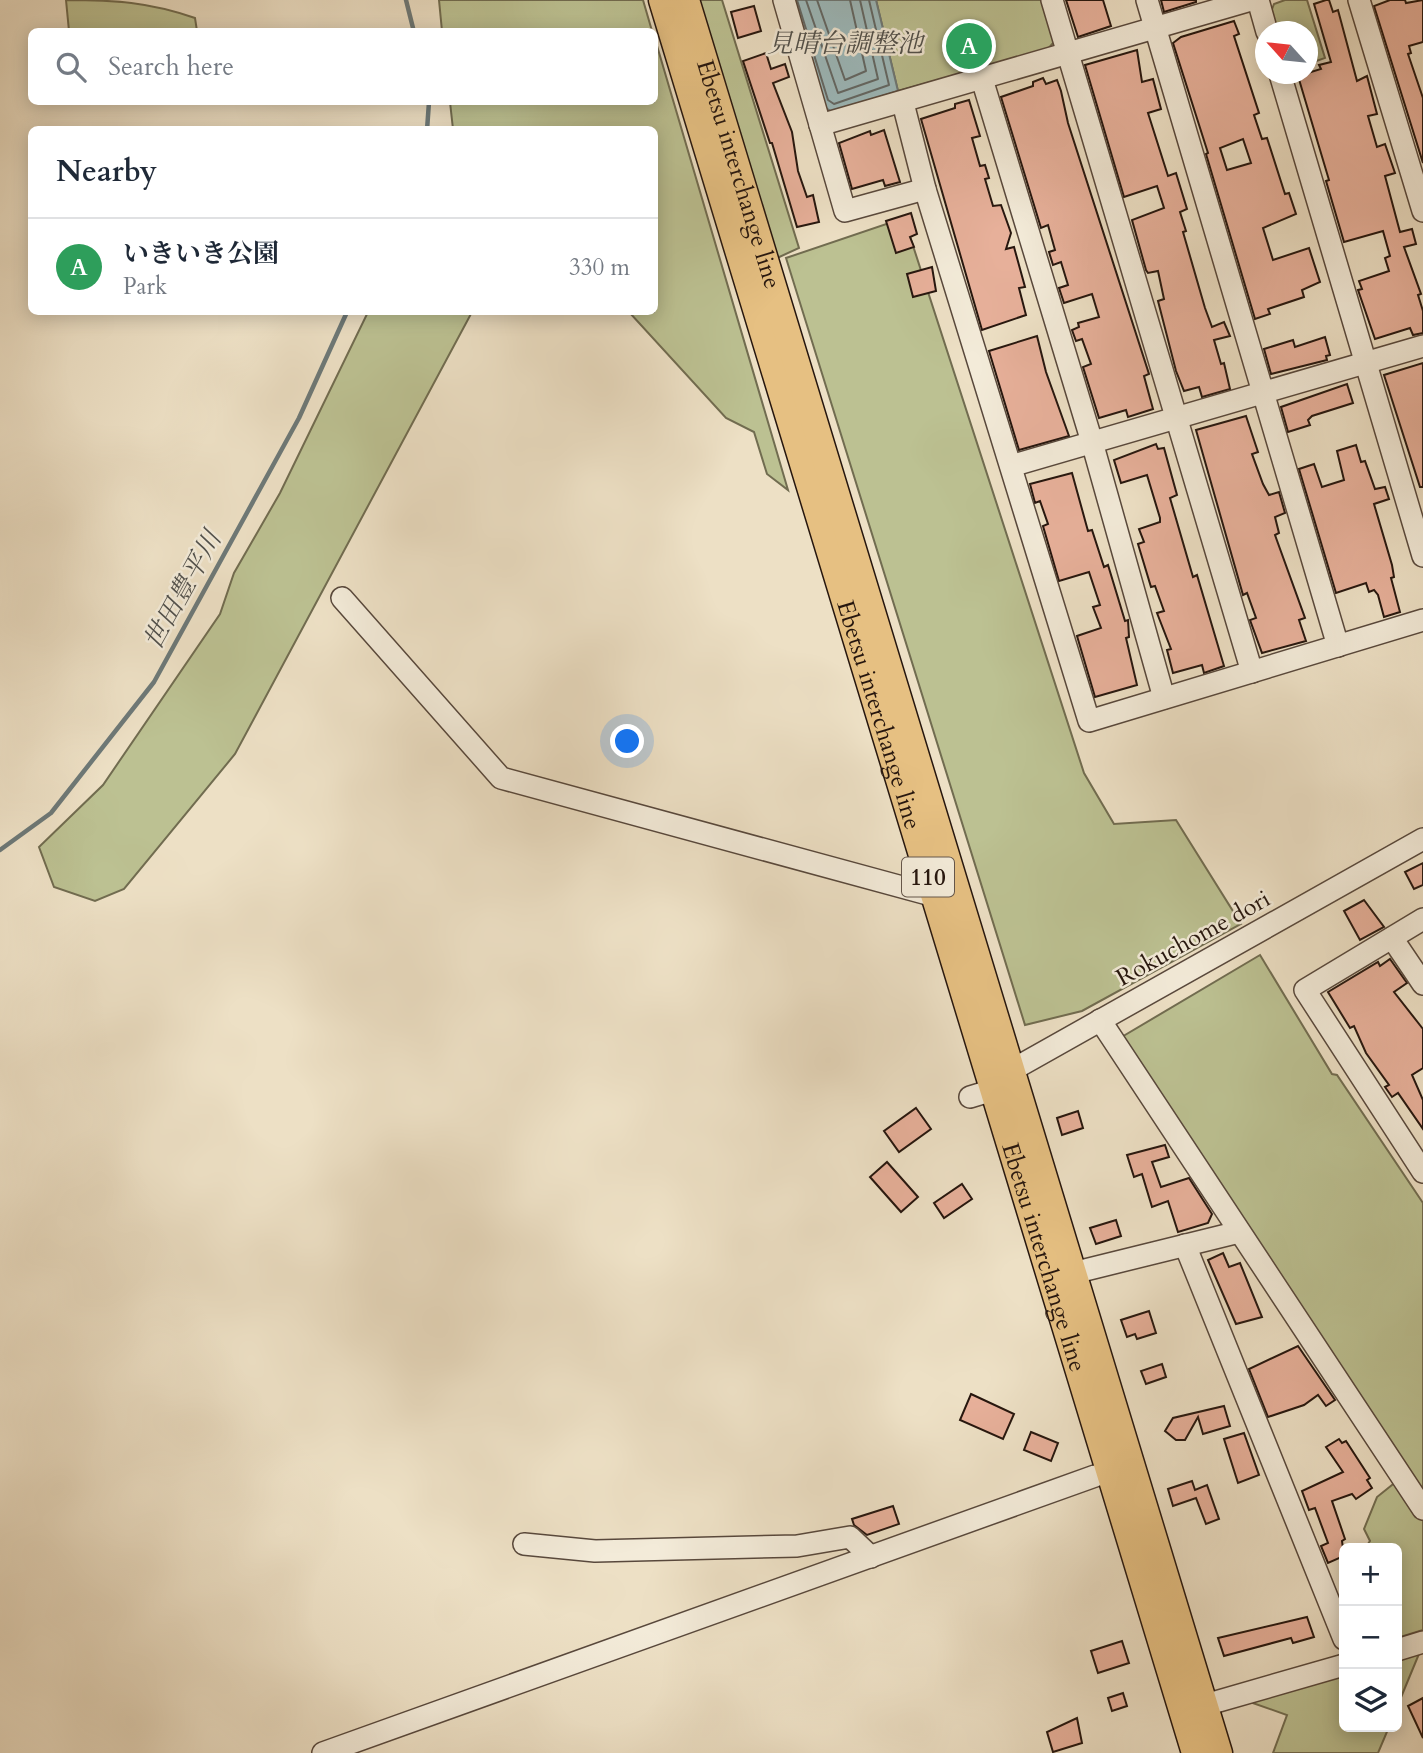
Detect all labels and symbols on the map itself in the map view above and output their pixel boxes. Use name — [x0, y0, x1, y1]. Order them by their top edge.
pin: A — [946, 20, 992, 72]
north arrow — [1255, 21, 1318, 84]
water label: 見晴台調整池 — [767, 26, 926, 61]
street label: Ebetsu interchange line — [688, 56, 789, 293]
water label: 世田豊平川 — [136, 522, 231, 656]
street label: Ebetsu interchange line — [828, 596, 929, 833]
your location — [610, 724, 644, 758]
road number: 110 — [902, 858, 954, 897]
street label: Rokuchome dori — [1110, 882, 1276, 994]
street label: Ebetsu interchange line — [993, 1139, 1094, 1376]

